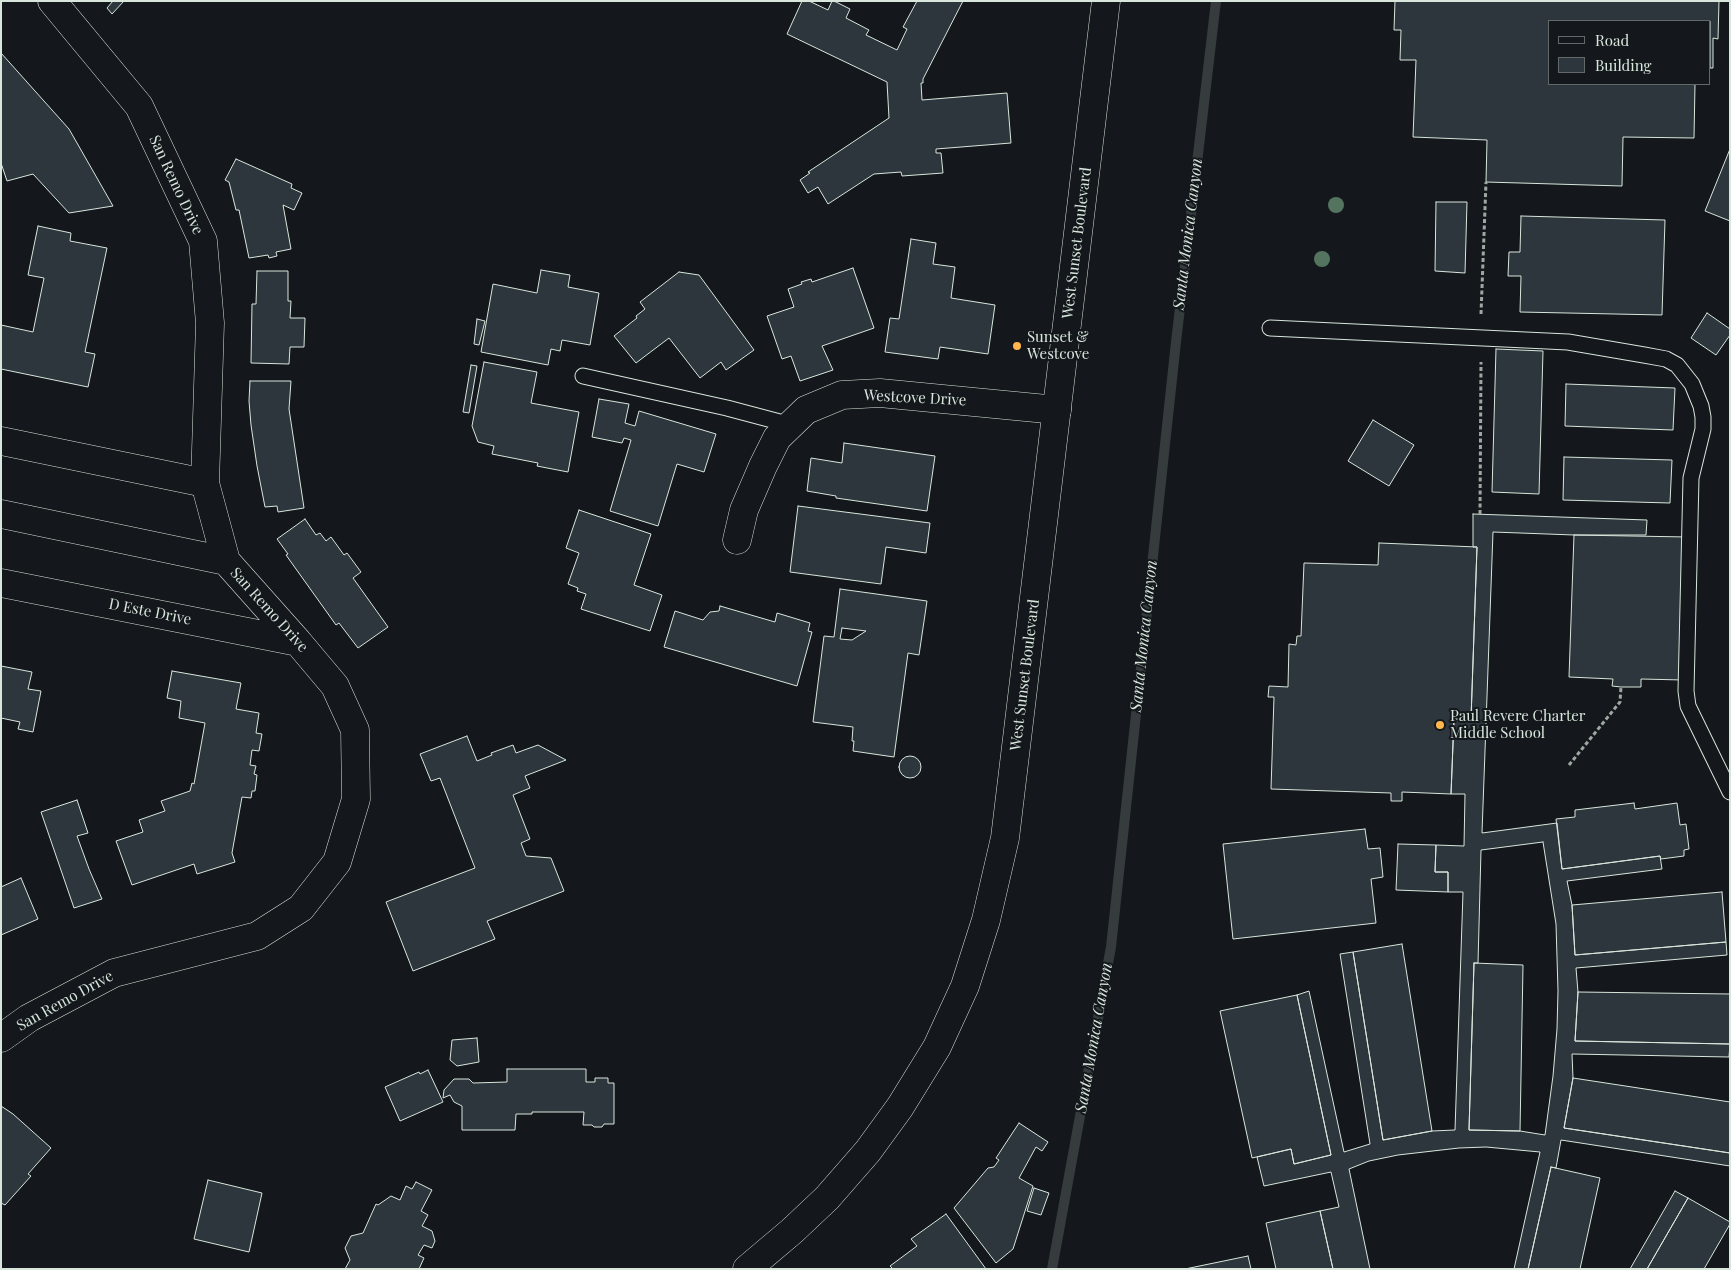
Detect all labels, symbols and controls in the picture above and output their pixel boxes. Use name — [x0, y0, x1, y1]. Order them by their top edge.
legend — [1548, 20, 1711, 85]
text: Road — [1595, 30, 1629, 50]
text: Building — [1595, 55, 1651, 75]
street label: San Remo Drive — [145, 132, 207, 238]
water label: Santa Monica Canyon — [1169, 157, 1207, 311]
street label: West Sunset Boulevard — [1059, 166, 1095, 320]
place label: Sunset & Westcove — [1027, 328, 1089, 363]
marker: Sunset & Westcove — [1011, 340, 1023, 352]
street label: Westcove Drive — [863, 386, 967, 410]
water label: Santa Monica Canyon — [1126, 559, 1162, 713]
street label: San Remo Drive — [226, 564, 312, 656]
street label: D Este Drive — [107, 595, 193, 629]
street label: West Sunset Boulevard — [1007, 598, 1043, 752]
place label: Paul Revere Charter Middle School — [1450, 707, 1585, 742]
marker: Paul Revere Charter Middle School — [1434, 719, 1446, 731]
water label: Santa Monica Canyon — [1071, 961, 1117, 1115]
street label: San Remo Drive — [14, 967, 116, 1035]

